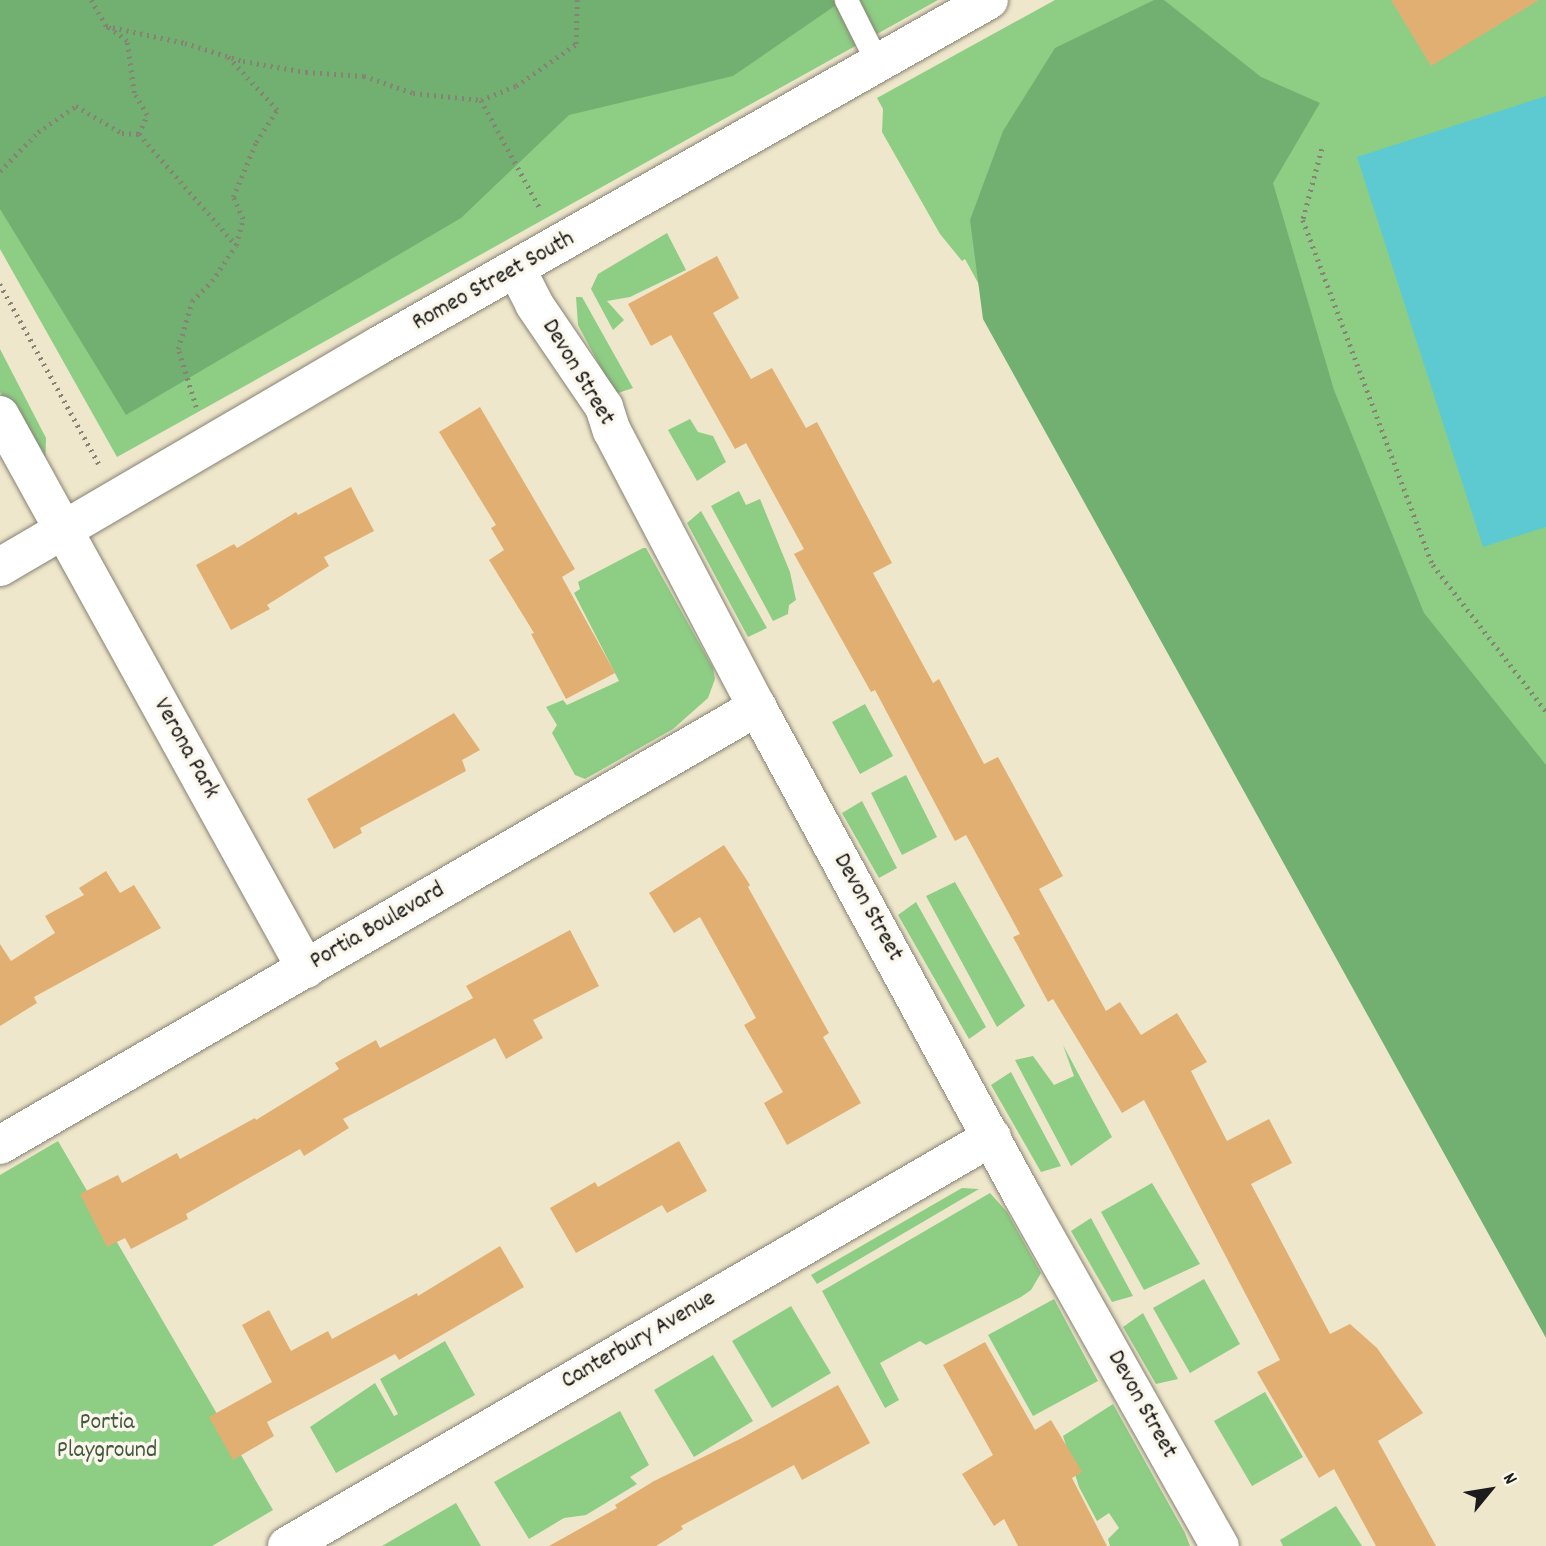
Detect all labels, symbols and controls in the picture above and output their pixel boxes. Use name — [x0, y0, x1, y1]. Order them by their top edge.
street label: Romeo Street South — [408, 226, 580, 338]
street label: Devon Street — [534, 315, 620, 431]
street label: Verona Park — [146, 694, 224, 804]
street label: Devon Street — [826, 849, 908, 967]
street label: Portia Boulevard — [306, 877, 450, 977]
street label: Canterbury Avenue — [557, 1285, 721, 1397]
street label: Devon Street — [1100, 1346, 1182, 1464]
park label: Portia Playground — [57, 1410, 157, 1466]
north arrow — [1455, 1455, 1525, 1525]
text: N — [1495, 1468, 1523, 1490]

